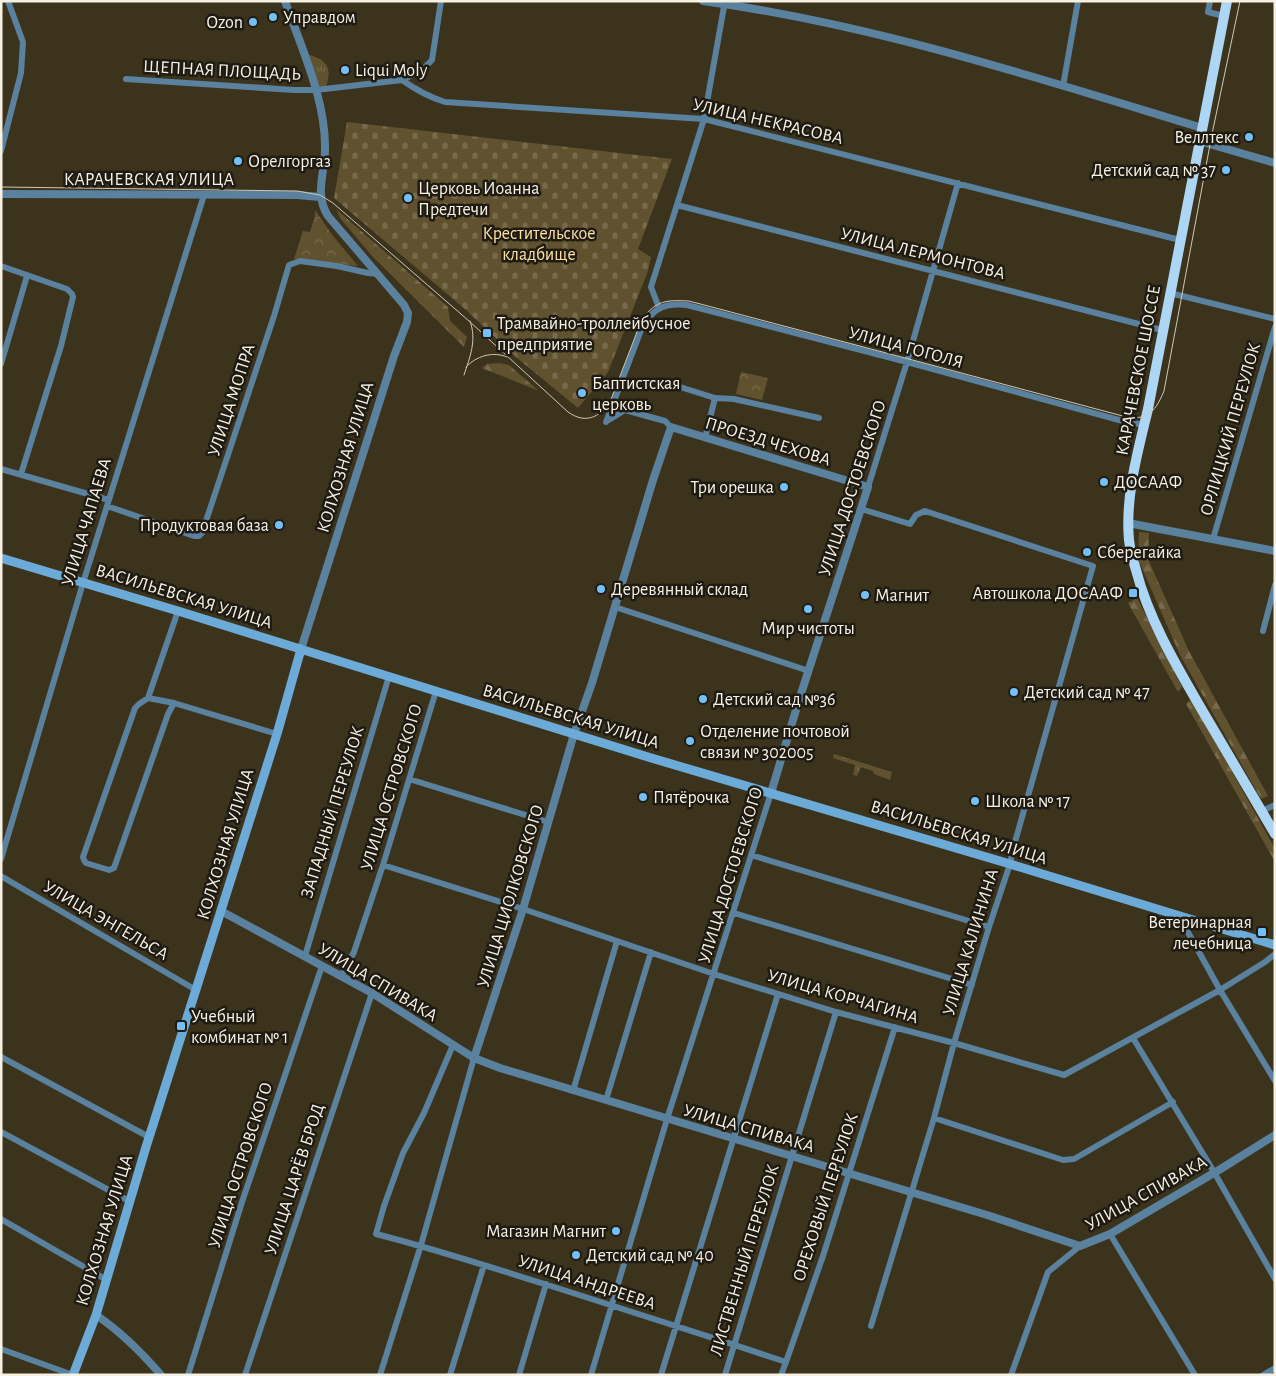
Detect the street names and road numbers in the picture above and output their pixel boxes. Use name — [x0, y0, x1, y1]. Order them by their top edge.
street label: ЩЕПНАЯ ПЛОЩАДЬ — [143, 58, 302, 84]
street label: УЛИЦА НЕКРАСОВА — [691, 96, 845, 148]
street label: КАРАЧЕВСКАЯ УЛИЦА — [64, 171, 235, 189]
street label: УЛИЦА ЛЕРМОНТОВА — [839, 225, 1007, 283]
street label: КАРАЧЕВСКОЕ ШОССЕ — [1114, 283, 1164, 457]
street label: УЛИЦА ГОГОЛЯ — [846, 324, 965, 372]
street label: ОРЛИЦКИЙ ПЕРЕУЛОК — [1196, 340, 1264, 518]
street label: УЛИЦА МОПРА — [205, 341, 259, 459]
street label: КОЛХОЗНАЯ УЛИЦА — [314, 379, 378, 535]
street label: УЛИЦА ДОСТОЕВСКОГО — [816, 398, 890, 578]
street label: ПРОЕЗД ЧЕХОВА — [703, 414, 833, 470]
street label: УЛИЦА ЧАПАЕВА — [59, 456, 115, 588]
street label: ВАСИЛЬЕВСКАЯ УЛИЦА — [93, 561, 275, 633]
street label: ВАСИЛЬЕВСКАЯ УЛИЦА — [480, 681, 662, 753]
street label: УЛИЦА ОСТРОВСКОГО — [358, 702, 426, 873]
street label: ЗАПАДНЫЙ ПЕРЕУЛОК — [296, 723, 368, 900]
street label: КОЛХОЗНАЯ УЛИЦА — [194, 766, 258, 922]
street label: УЛИЦА ДОСТОЕВСКОГО — [695, 785, 766, 966]
street label: ВАСИЛЬЕВСКАЯ УЛИЦА — [868, 797, 1050, 869]
street label: УЛИЦА ЦИОЛКОВСКОГО — [475, 803, 547, 990]
street label: УЛИЦА КАЛИНИНА — [940, 866, 1002, 1018]
street label: УЛИЦА ЭНГЕЛЬСА — [40, 878, 171, 964]
street label: УЛИЦА СПИВАКА — [315, 940, 441, 1026]
street label: УЛИЦА КОРЧАГИНА — [765, 967, 921, 1027]
street label: УЛИЦА ОСТРОВСКОГО — [206, 1080, 276, 1250]
street label: УЛИЦА ЦАРЁВ БРОД — [260, 1101, 328, 1257]
street label: УЛИЦА СПИВАКА — [681, 1102, 817, 1156]
street label: ОРЕХОВЫЙ ПЕРЕУЛОК — [788, 1110, 862, 1284]
street label: КОЛХОЗНАЯ УЛИЦА — [73, 1152, 137, 1308]
street label: УЛИЦА СПИВАКА — [1083, 1153, 1211, 1235]
street label: ЛИСТВЕННЫЙ ПЕРЕУЛОК — [705, 1161, 783, 1358]
street label: УЛИЦА АНДРЕЕВА — [516, 1252, 658, 1314]

